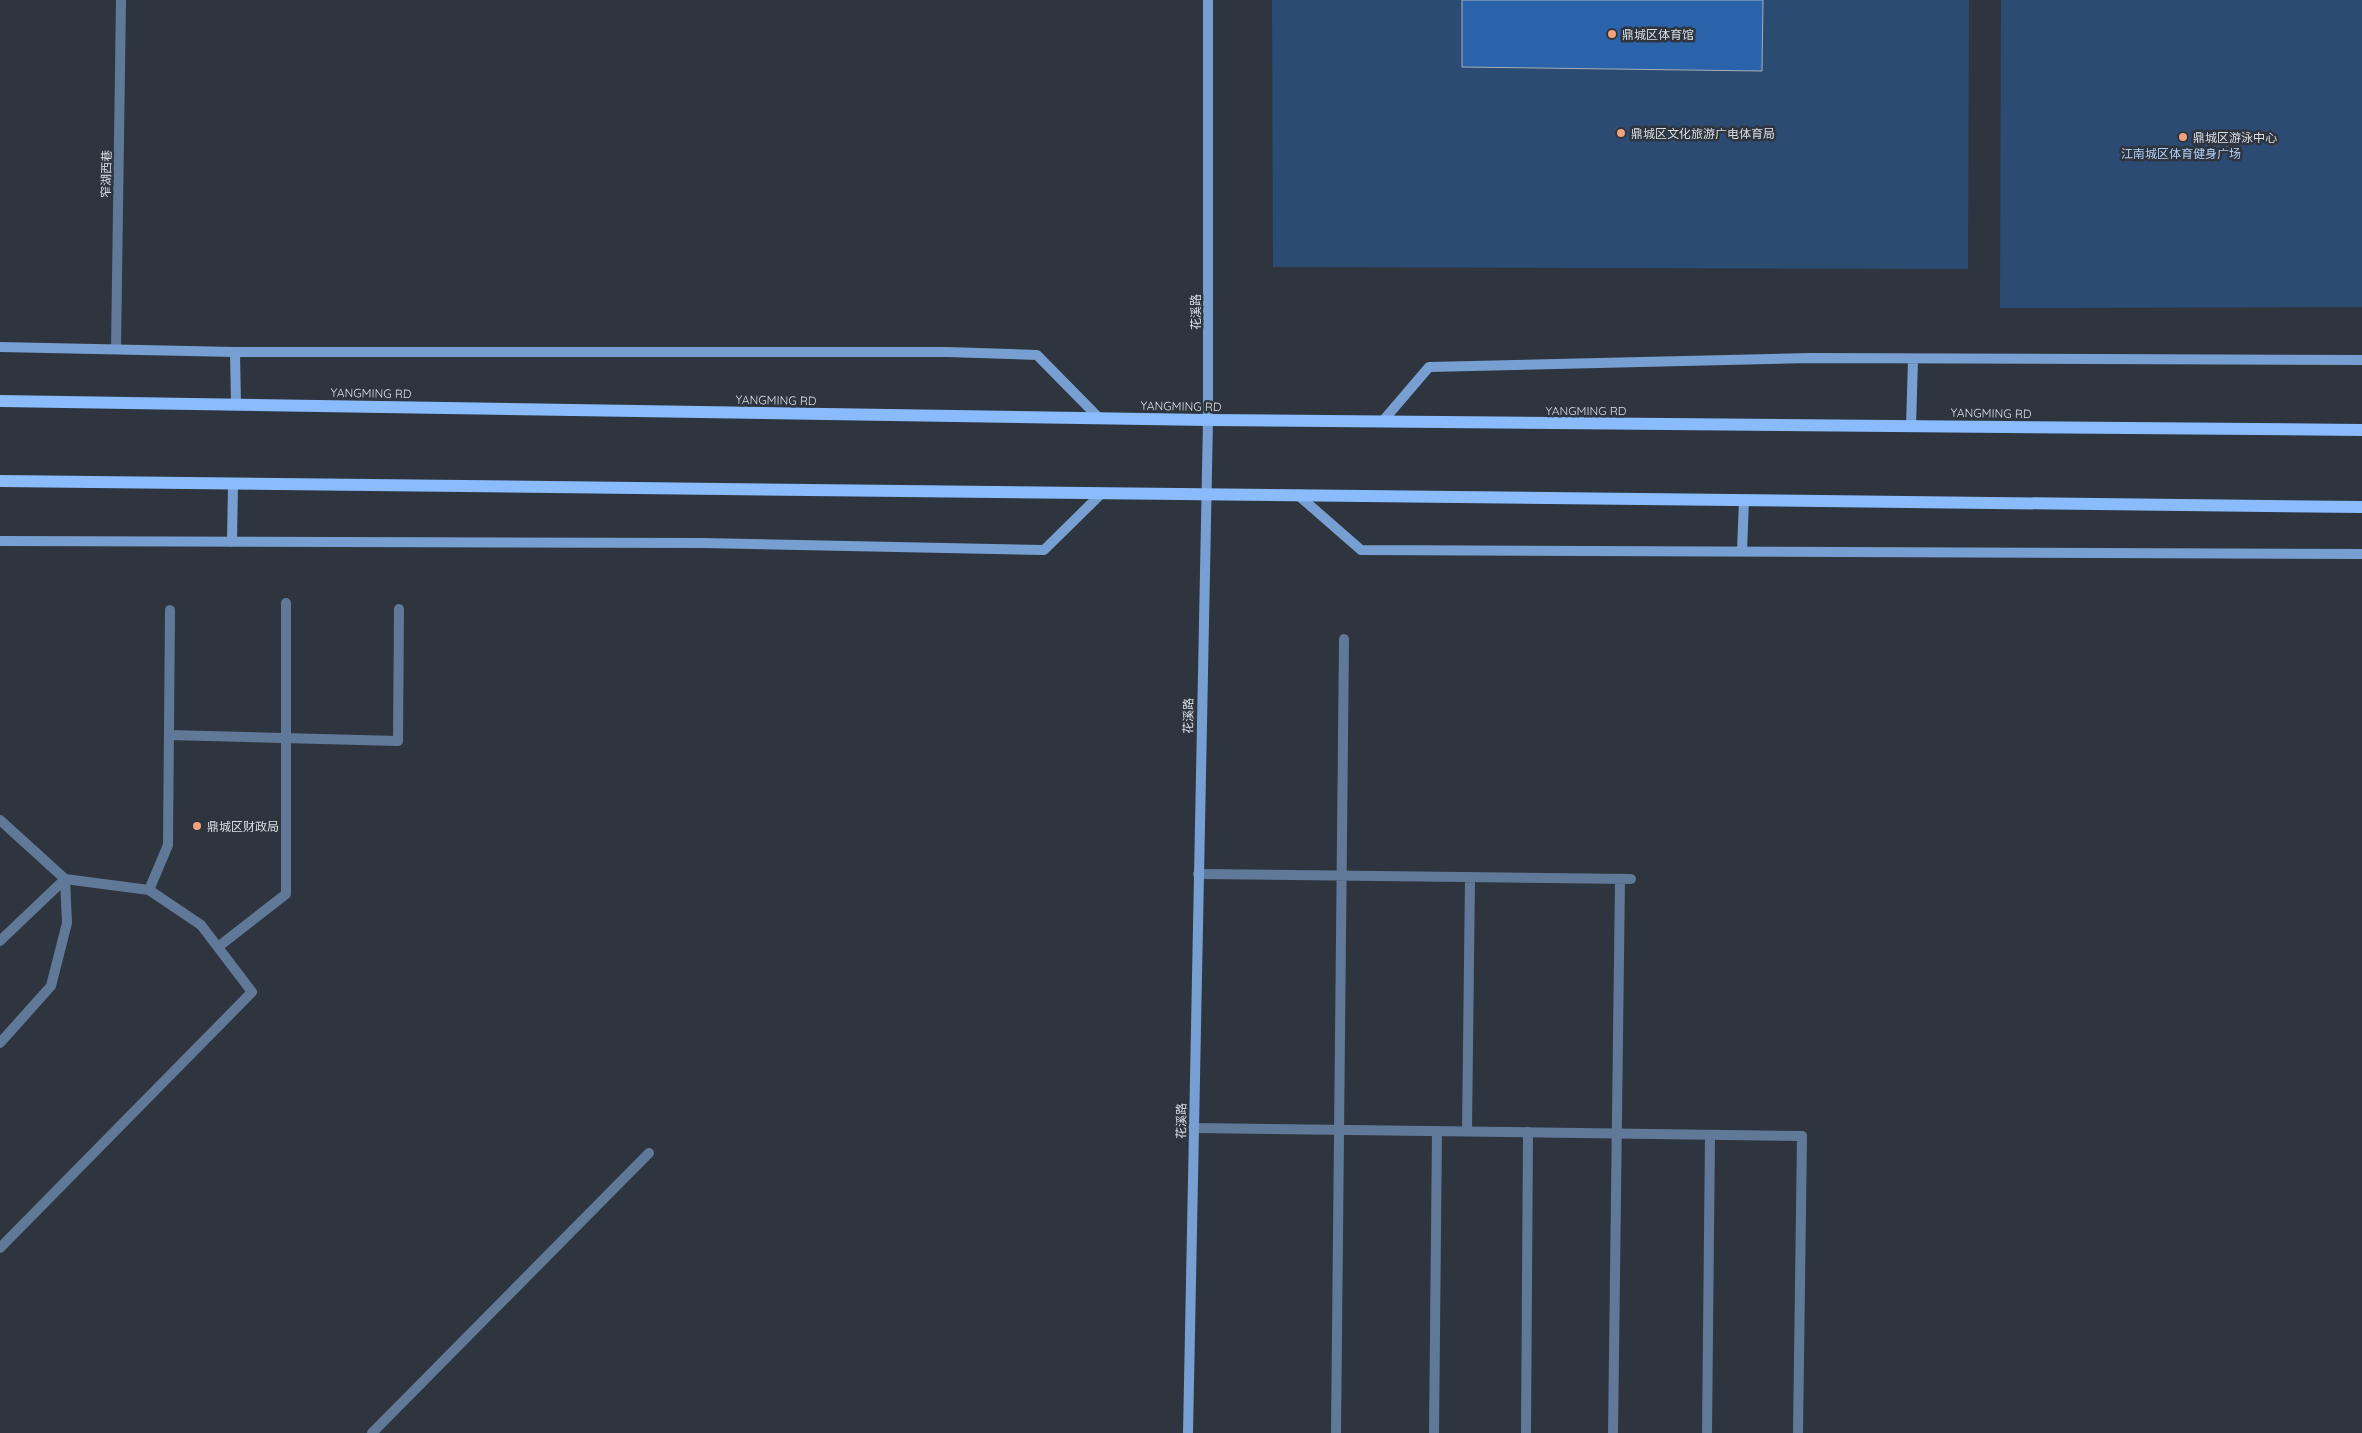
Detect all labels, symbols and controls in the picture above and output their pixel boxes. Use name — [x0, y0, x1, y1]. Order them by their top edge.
place label: 鼎城区体育馆 — [1622, 27, 1694, 42]
marker: 鼎城区体育馆 — [1606, 28, 1618, 40]
place label: 鼎城区文化旅游广电体育局 — [1631, 126, 1775, 141]
marker: 鼎城区文化旅游广电体育局 — [1615, 127, 1627, 139]
place label: 鼎城区游泳中心 — [2193, 130, 2277, 145]
marker: 鼎城区游泳中心 — [2177, 131, 2189, 143]
park label: 江南城区体育健身广场 — [2121, 146, 2241, 161]
street label: 窄湖西巷 — [98, 150, 114, 198]
street label: 花溪路 — [1188, 294, 1203, 330]
street label: YANGMING RD — [330, 385, 412, 401]
street label: YANGMING RD — [735, 392, 817, 408]
street label: YANGMING RD — [1140, 398, 1222, 414]
street label: YANGMING RD — [1546, 403, 1627, 418]
street label: YANGMING RD — [1950, 405, 2032, 421]
street label: 花溪路 — [1180, 698, 1196, 734]
place label: 鼎城区财政局 — [207, 819, 279, 834]
marker: 鼎城区财政局 — [191, 820, 203, 832]
street label: 花溪路 — [1173, 1103, 1189, 1139]

